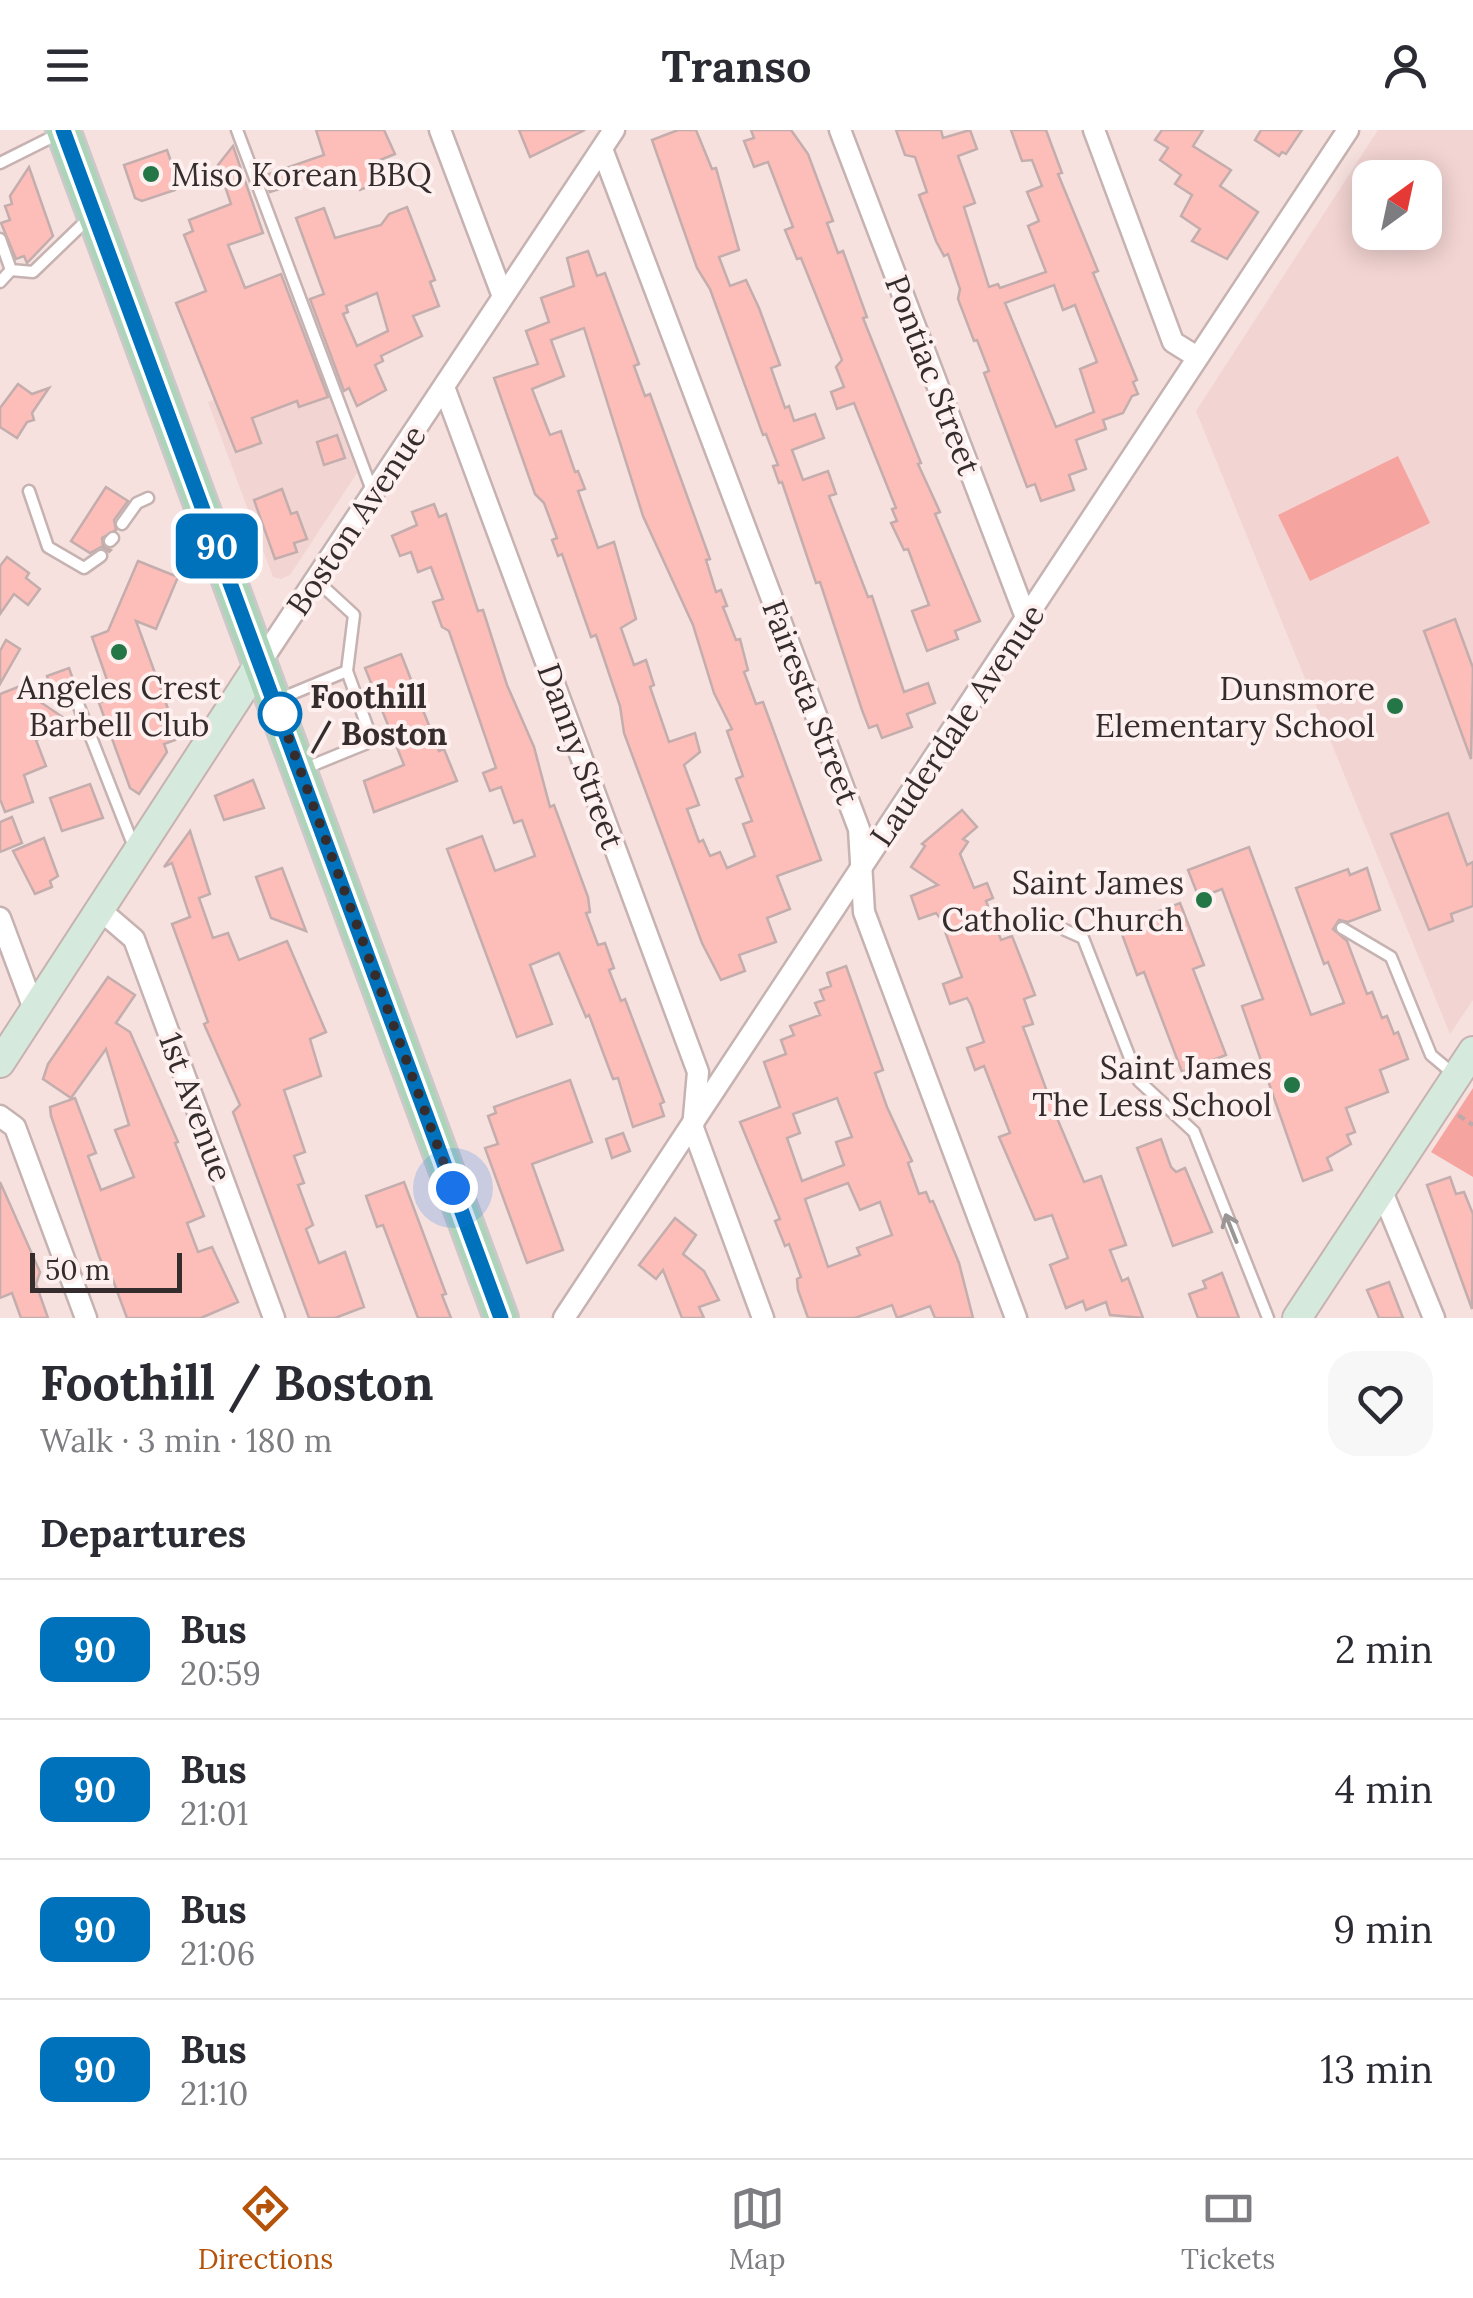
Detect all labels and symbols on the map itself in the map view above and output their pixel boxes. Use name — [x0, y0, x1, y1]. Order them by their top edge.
place label: Miso Korean BBQ — [171, 154, 432, 195]
north arrow — [1352, 160, 1442, 250]
marker: Miso Korean BBQ — [140, 163, 162, 185]
street label: Pontiac Street — [876, 269, 990, 481]
street label: Boston Avenue — [277, 417, 435, 623]
line badge: 90 — [172, 514, 262, 578]
street label: Fairesta Street — [753, 594, 869, 811]
street label: Lauderdale Avenue — [861, 596, 1053, 854]
marker: Angeles Crest Barbell Club — [108, 641, 130, 663]
street label: Danny Street — [528, 657, 634, 855]
place label: Angeles Crest Barbell Club — [16, 667, 222, 745]
place label: Dunsmore Elementary School — [1095, 668, 1375, 746]
place label: Foothill / Boston — [310, 676, 447, 754]
marker: Foothill / Boston — [259, 693, 301, 735]
marker: Dunsmore Elementary School — [1384, 695, 1406, 717]
place label: Saint James Catholic Church — [941, 862, 1184, 940]
marker: Saint James Catholic Church — [1193, 889, 1215, 911]
street label: 1st Avenue — [150, 1027, 242, 1187]
place label: Saint James The Less School — [1032, 1047, 1272, 1125]
marker: Saint James The Less School — [1281, 1074, 1303, 1096]
your location — [428, 1163, 478, 1213]
one-way arrow — [1220, 1213, 1238, 1244]
scale bar — [30, 1248, 182, 1292]

